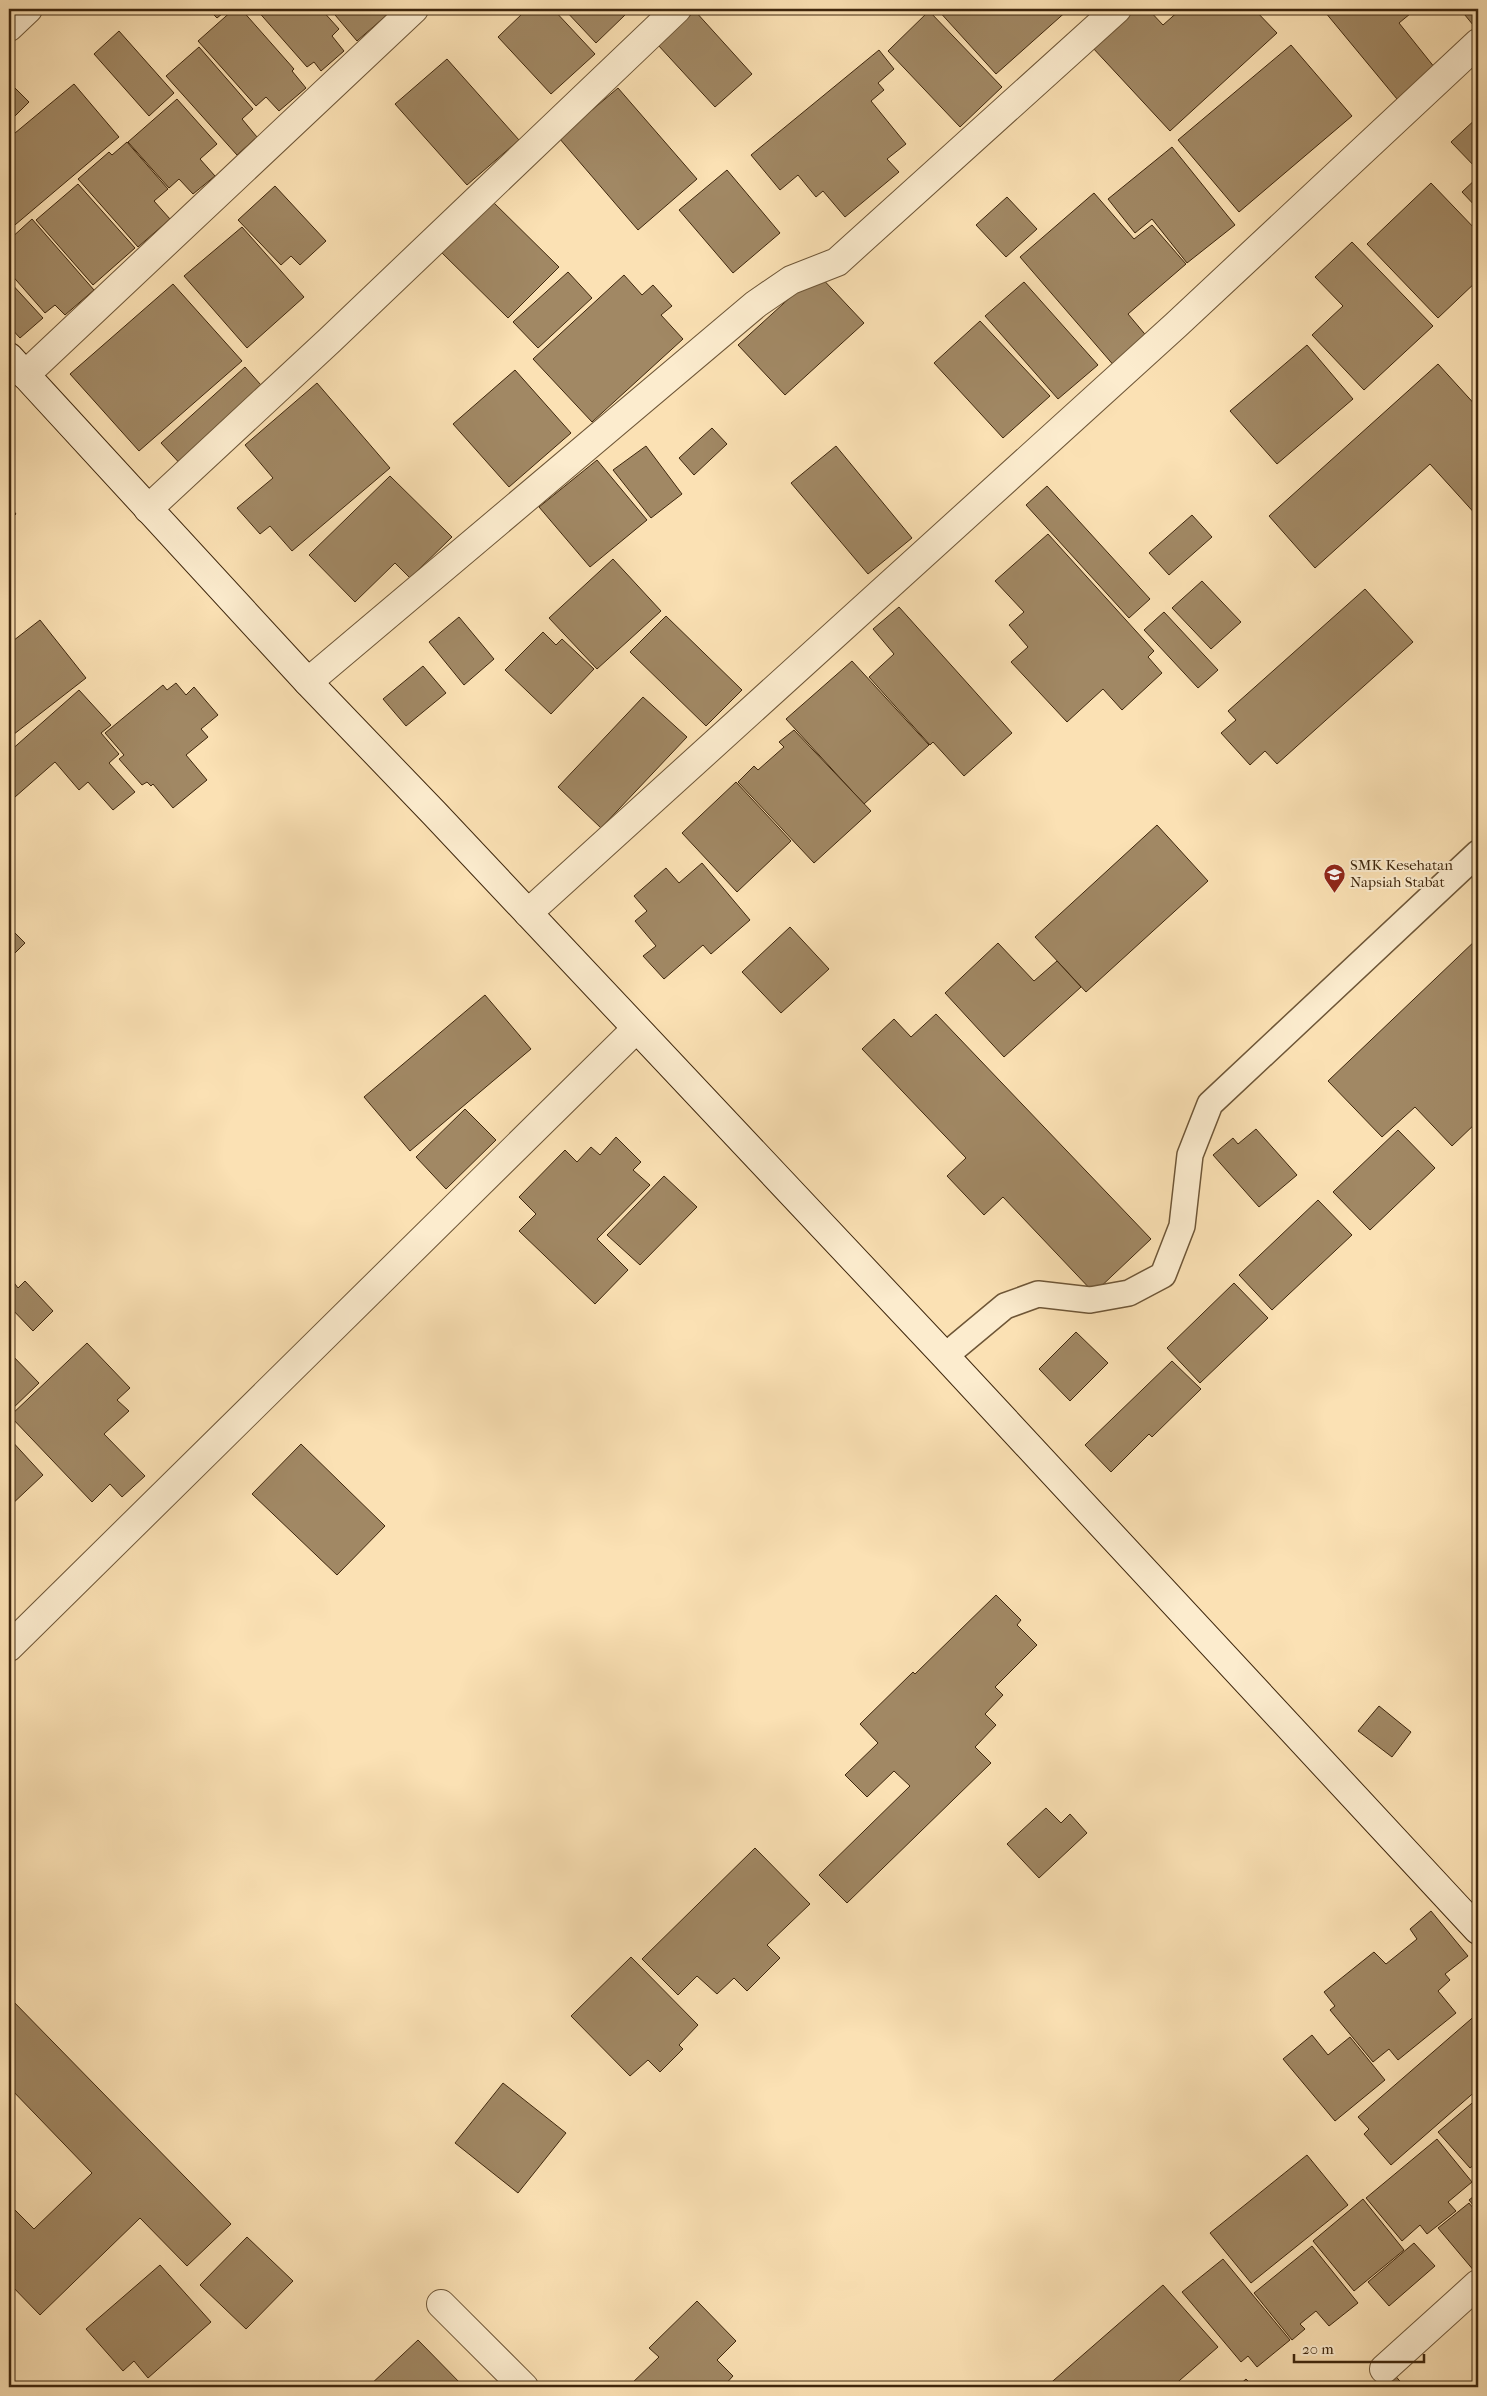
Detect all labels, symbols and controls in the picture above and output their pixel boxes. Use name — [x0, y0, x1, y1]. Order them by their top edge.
place label: SMK Kesehatan Napsiah Stabat — [1350, 856, 1453, 891]
school or university icon: SMK Kesehatan Napsiah Stabat — [1322, 862, 1346, 893]
scale bar — [1294, 2331, 1424, 2363]
text: 20 m — [1302, 2340, 1334, 2358]

